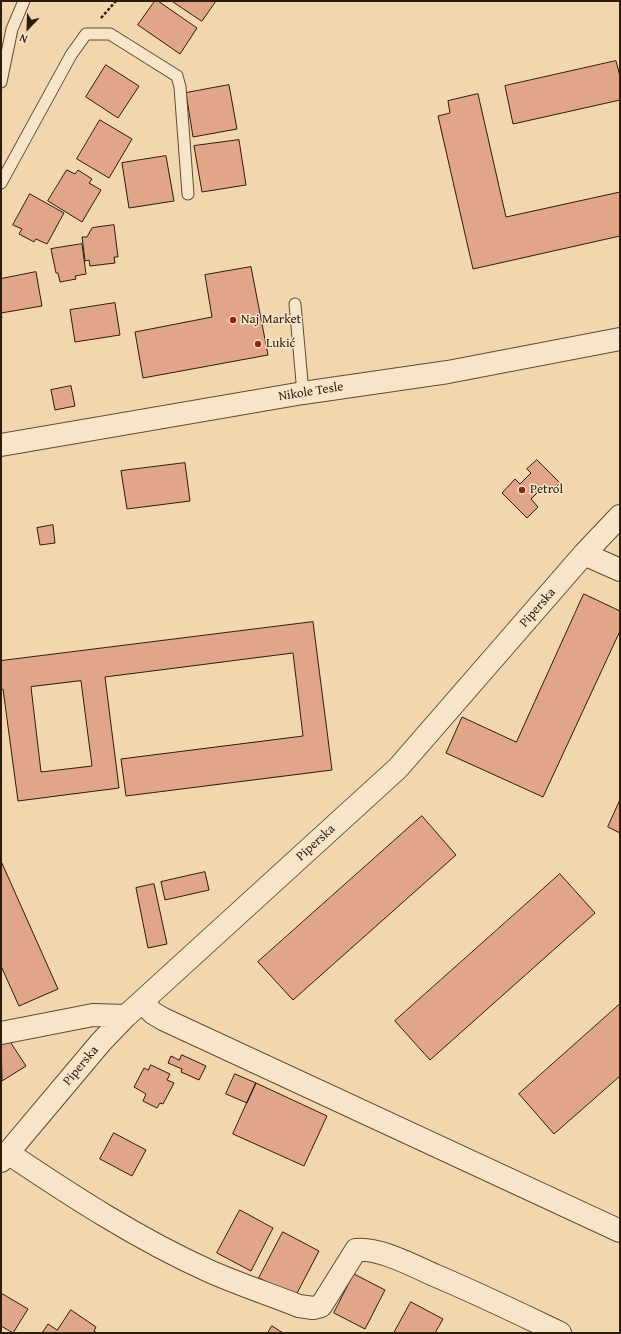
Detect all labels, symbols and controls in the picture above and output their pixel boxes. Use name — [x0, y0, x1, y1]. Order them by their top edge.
north arrow — [8, 8, 48, 48]
text: N — [17, 30, 30, 48]
place label: Naj Market — [241, 312, 301, 328]
marker: Naj Market — [228, 315, 238, 325]
place label: Lukić — [266, 336, 295, 352]
marker: Lukić — [253, 339, 263, 349]
street label: Nikole Tesle — [277, 379, 345, 405]
place label: Petrol — [530, 482, 563, 498]
marker: Petrol — [517, 485, 527, 495]
street label: Piperska — [517, 585, 559, 631]
street label: Piperska — [293, 821, 339, 865]
street label: Piperska — [60, 1043, 102, 1089]

